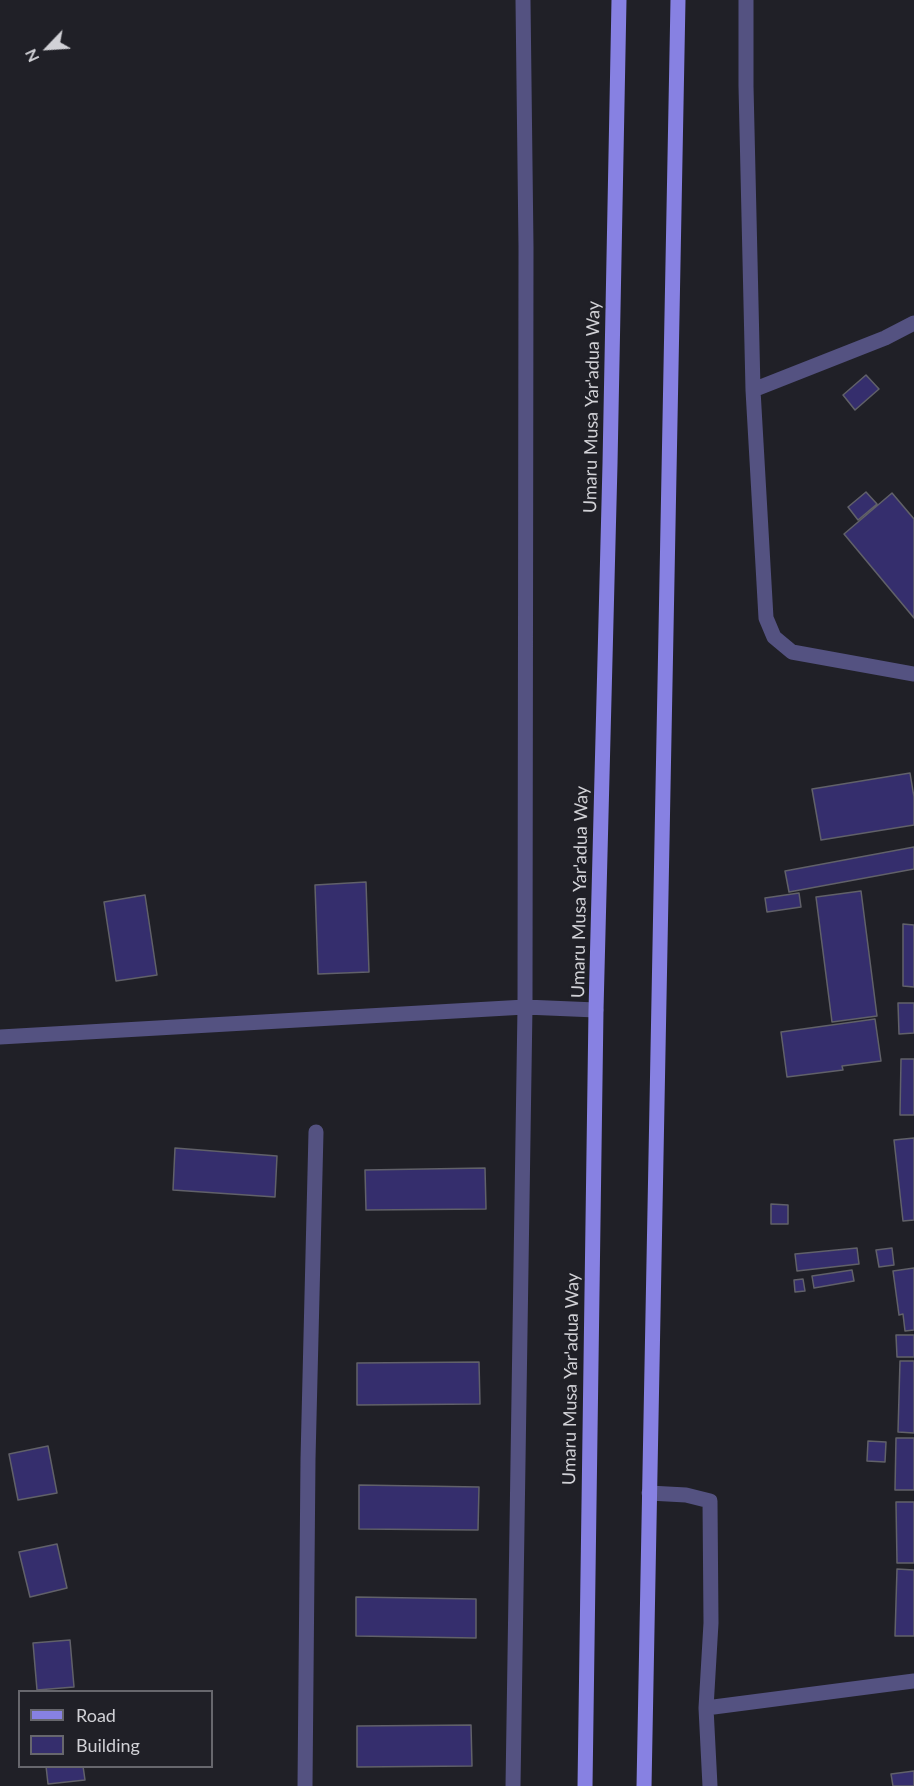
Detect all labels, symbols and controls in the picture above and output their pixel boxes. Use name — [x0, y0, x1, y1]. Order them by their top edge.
north arrow — [18, 18, 78, 78]
text: N — [20, 46, 42, 65]
street label: Umaru Musa Yar'adua Way — [579, 301, 605, 513]
street label: Umaru Musa Yar'adua Way — [567, 786, 593, 998]
street label: Umaru Musa Yar'adua Way — [558, 1273, 584, 1485]
legend — [18, 1690, 213, 1768]
text: Road — [76, 1704, 116, 1726]
text: Building — [76, 1734, 140, 1756]

